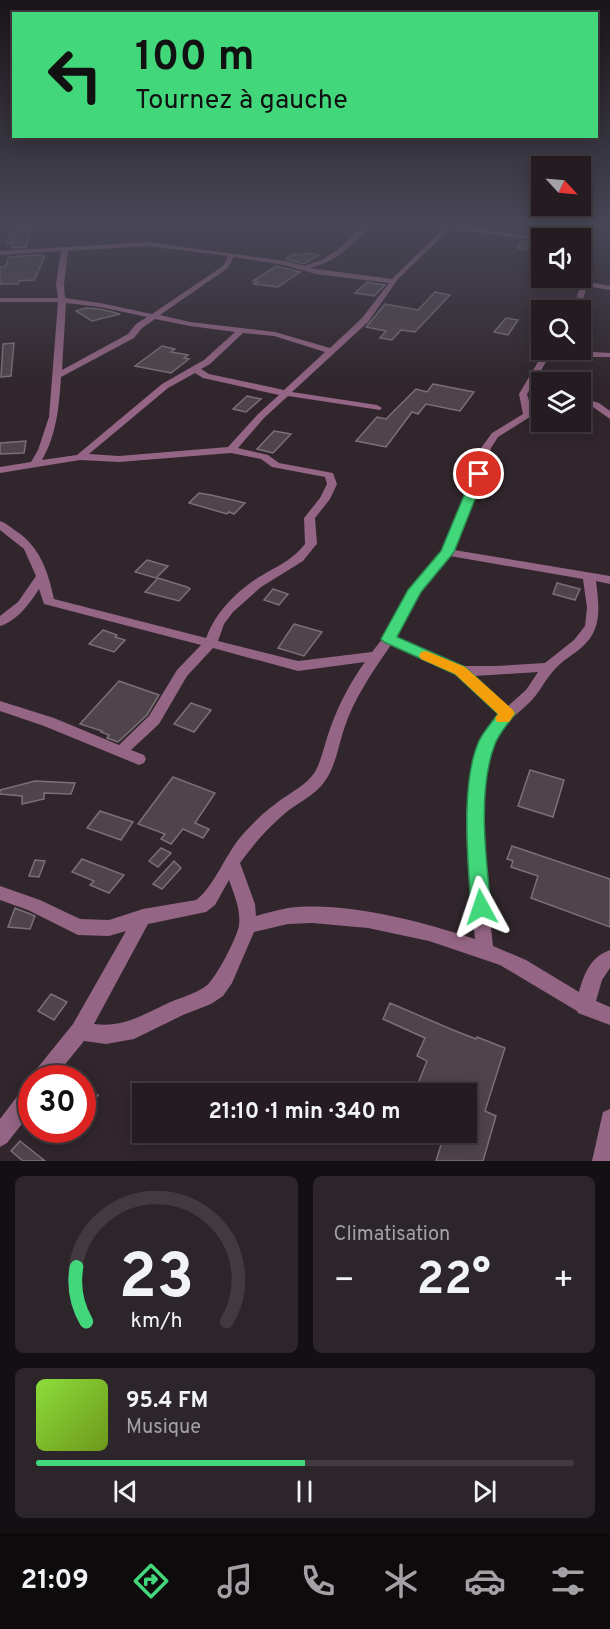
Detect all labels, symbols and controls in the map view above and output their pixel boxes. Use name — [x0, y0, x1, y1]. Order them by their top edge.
text: 100 m — [135, 32, 254, 85]
icon: left — [36, 36, 114, 114]
text: Tournez à gauche — [135, 84, 348, 118]
north arrow — [531, 156, 591, 216]
map controls — [531, 156, 591, 432]
button: sound — [531, 228, 591, 288]
button: search — [531, 300, 591, 360]
button: layers — [531, 372, 591, 432]
pin — [453, 448, 504, 499]
icon: arrive — [462, 457, 495, 490]
position arrow — [449, 875, 513, 939]
speed limit sign: 30 — [18, 1065, 96, 1143]
text: 21:10 · 1 min · 340 m — [208, 1099, 401, 1126]
text: Climatisation — [334, 1222, 450, 1248]
text: 23 — [118, 1241, 194, 1320]
text: 22° — [417, 1253, 491, 1310]
text: − — [334, 1261, 355, 1303]
text: + — [553, 1261, 574, 1303]
text: km/h — [130, 1308, 182, 1335]
text: 95.4 FM — [126, 1388, 208, 1415]
text: Musique — [126, 1415, 201, 1441]
icon: previous — [109, 1475, 142, 1508]
icon: pause — [288, 1475, 321, 1508]
icon: next — [468, 1475, 501, 1508]
icon: directions — [130, 1560, 172, 1602]
icon: music — [214, 1560, 256, 1602]
icon: phone — [297, 1560, 339, 1602]
icon: climate — [380, 1560, 422, 1602]
icon: car — [464, 1560, 506, 1602]
icon: filters — [547, 1560, 589, 1602]
text: 21:09 — [21, 1564, 89, 1598]

